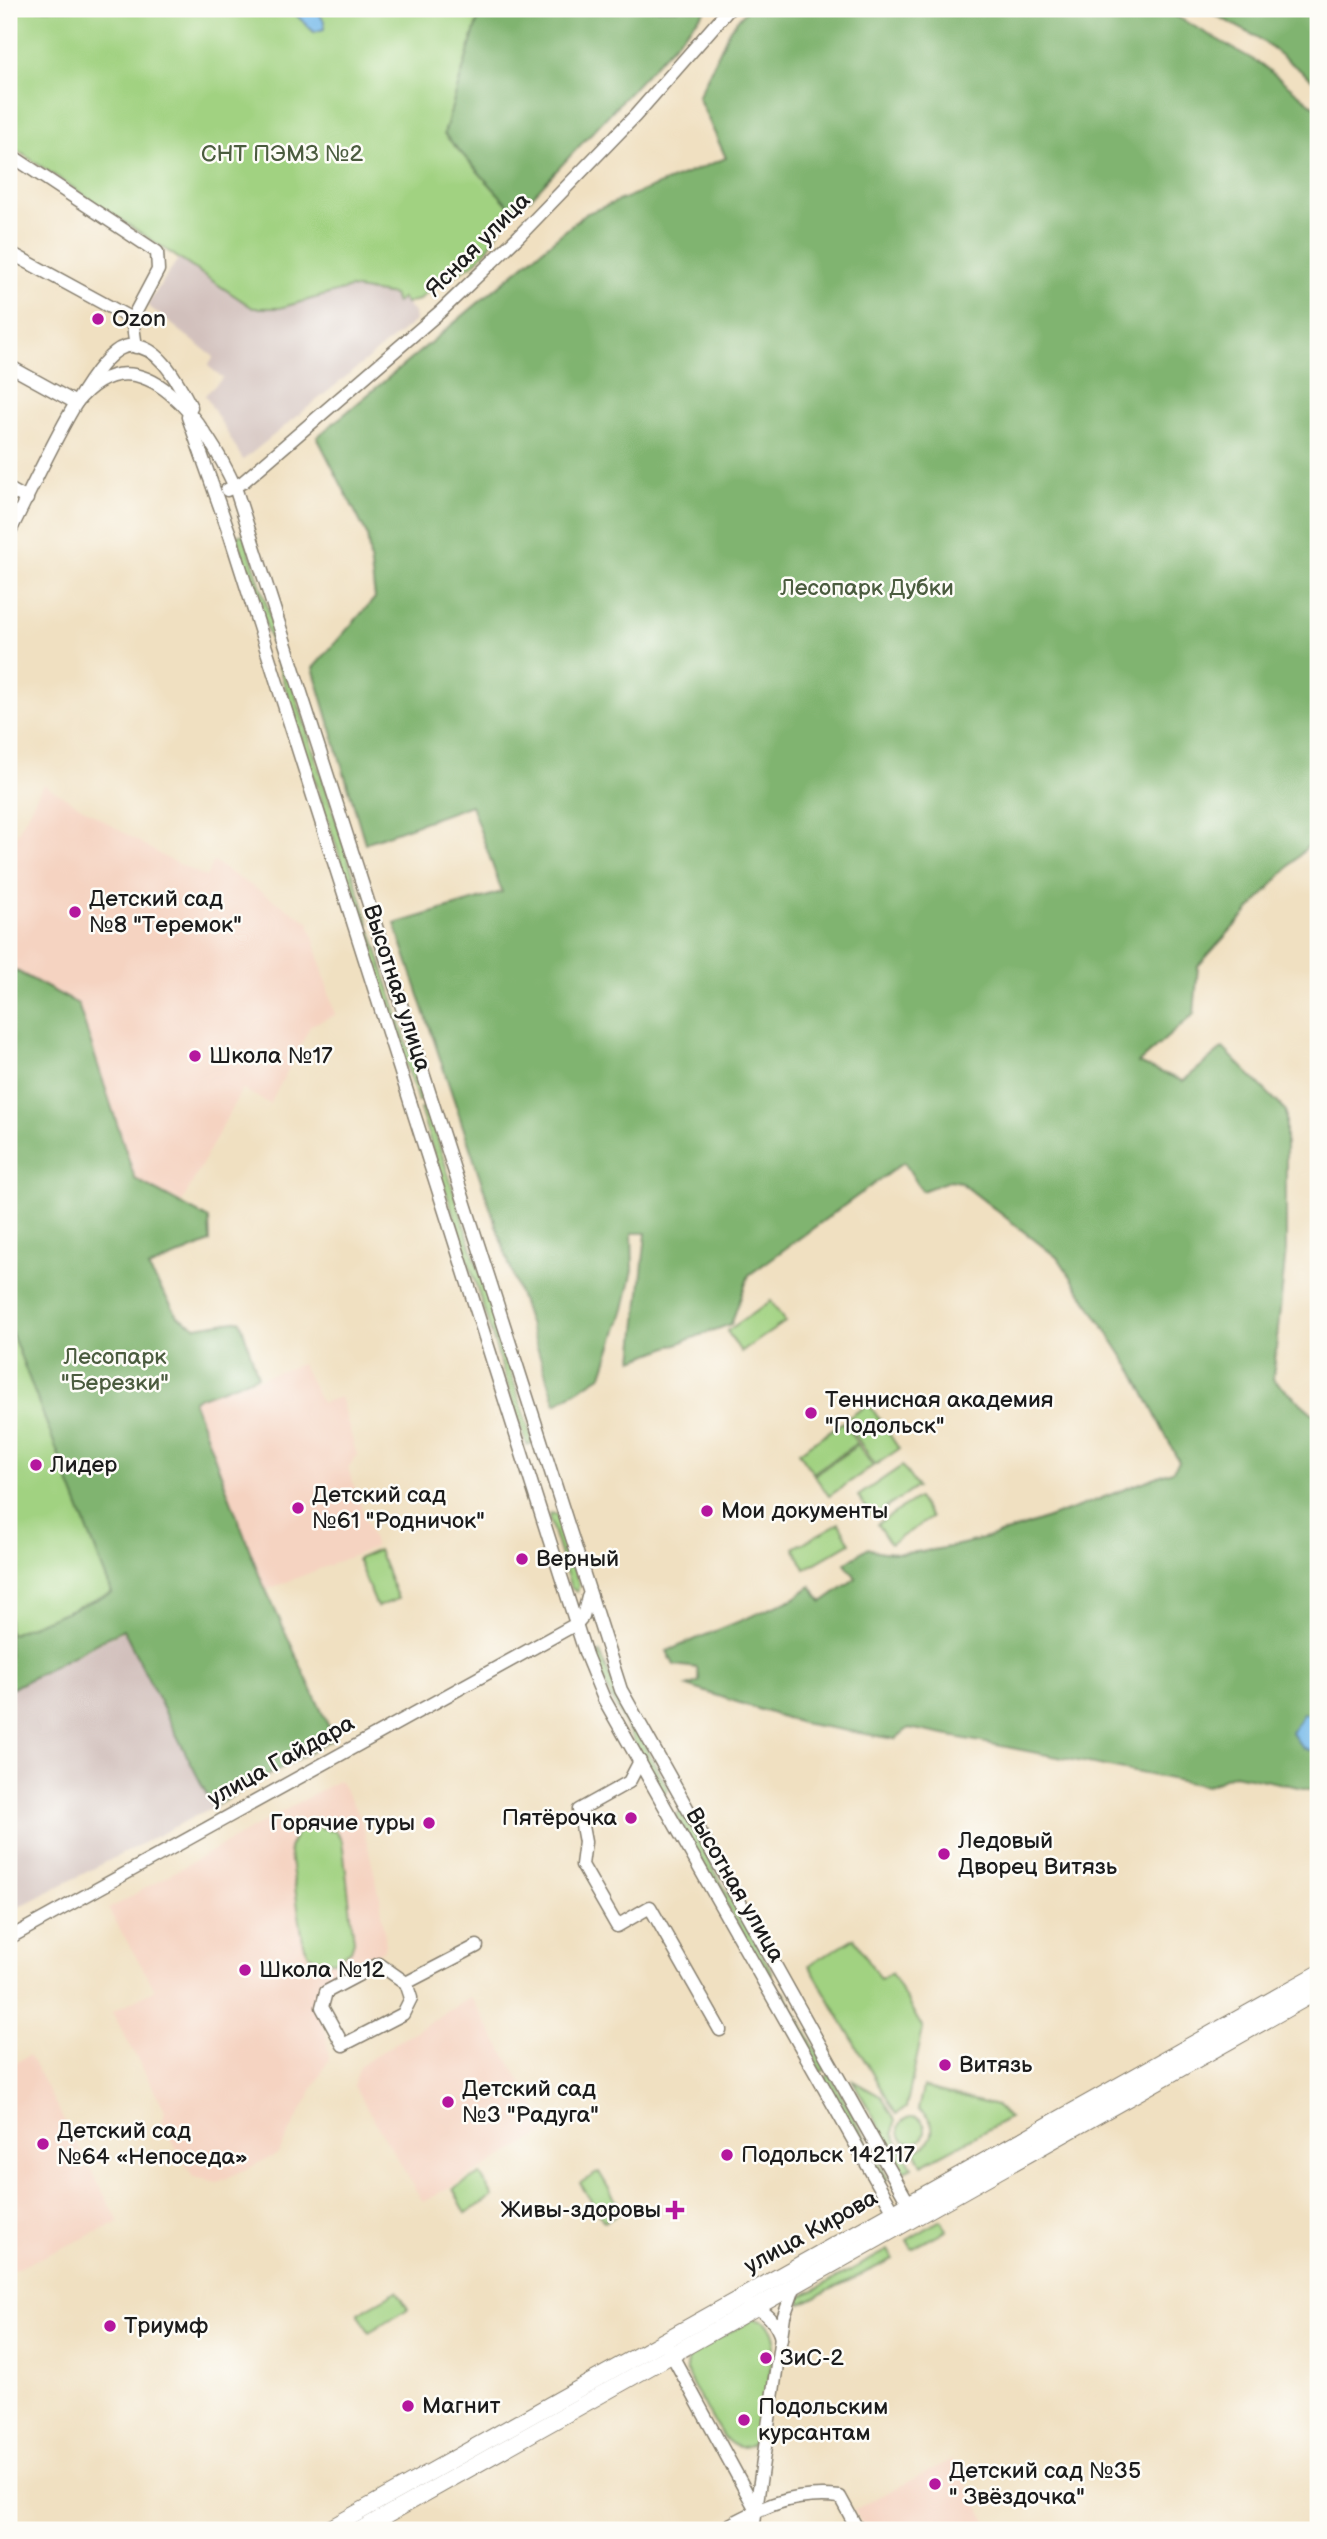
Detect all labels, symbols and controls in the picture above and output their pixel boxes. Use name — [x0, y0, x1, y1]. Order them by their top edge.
park label: СНТ ПЭМЗ №2 — [201, 140, 364, 168]
street label: Ясная улица — [420, 187, 536, 303]
place label: Ozon — [112, 305, 166, 333]
marker: Ozon — [90, 311, 106, 327]
park label: Лесопарк Дубки — [779, 574, 954, 602]
place label: Детский сад №8 "Теремок" — [89, 885, 242, 939]
street label: Высотная улица — [357, 901, 437, 1075]
marker: Детский сад №8 "Теремок" — [67, 904, 83, 920]
place label: Школа №17 — [209, 1042, 333, 1070]
marker: Школа №17 — [187, 1048, 203, 1064]
park label: Лесопарк "Березки" — [61, 1343, 169, 1397]
place label: Теннисная академия "Подольск" — [825, 1386, 1054, 1440]
marker: Теннисная академия "Подольск" — [803, 1405, 819, 1421]
place label: Лидер — [49, 1451, 117, 1479]
marker: Лидер — [28, 1457, 44, 1473]
place label: Детский сад №61 "Родничок" — [312, 1481, 485, 1535]
place label: Мои документы — [721, 1497, 888, 1525]
marker: Детский сад №61 "Родничок" — [290, 1500, 306, 1516]
marker: Мои документы — [699, 1503, 715, 1519]
place label: Верный — [536, 1545, 619, 1573]
marker: Верный — [514, 1551, 530, 1567]
street label: улица Гайдара — [203, 1709, 360, 1813]
street label: Высотная улица — [679, 1803, 791, 1968]
place label: Пятёрочка — [502, 1804, 617, 1832]
place label: Горячие туры — [270, 1809, 415, 1837]
marker: Пятёрочка — [623, 1810, 639, 1826]
marker: Горячие туры — [421, 1815, 437, 1831]
place label: Ледовый Дворец Витязь — [957, 1827, 1117, 1881]
marker: Ледовый Дворец Витязь — [936, 1846, 952, 1862]
place label: Школа №12 — [259, 1956, 385, 1984]
marker: Школа №12 — [237, 1962, 253, 1978]
place label: Витязь — [959, 2051, 1032, 2079]
marker: Витязь — [937, 2057, 953, 2073]
place label: Детский сад №3 "Радуга" — [462, 2075, 599, 2129]
marker: Детский сад №3 "Радуга" — [440, 2094, 456, 2110]
place label: Детский сад №64 «Непоседа» — [57, 2117, 248, 2171]
marker: Детский сад №64 «Непоседа» — [35, 2136, 51, 2152]
place label: Подольск 142117 — [741, 2141, 915, 2169]
marker: Подольск 142117 — [719, 2147, 735, 2163]
street label: улица Кирова — [739, 2184, 883, 2280]
place label: Живы-здоровы — [500, 2196, 661, 2224]
marker: Живы-здоровы — [667, 2202, 683, 2218]
place label: Триумф — [124, 2312, 208, 2340]
marker: Триумф — [102, 2318, 118, 2334]
place label: ЗиС-2 — [780, 2344, 844, 2372]
marker: ЗиС-2 — [758, 2350, 774, 2366]
place label: Магнит — [422, 2392, 501, 2420]
place label: Подольским курсантам — [758, 2393, 888, 2447]
marker: Магнит — [400, 2398, 416, 2414]
marker: Подольским курсантам — [736, 2412, 752, 2428]
place label: Детский сад №35 " Звёздочка" — [949, 2457, 1141, 2511]
marker: Детский сад №35 " Звёздочка" — [927, 2476, 943, 2492]

